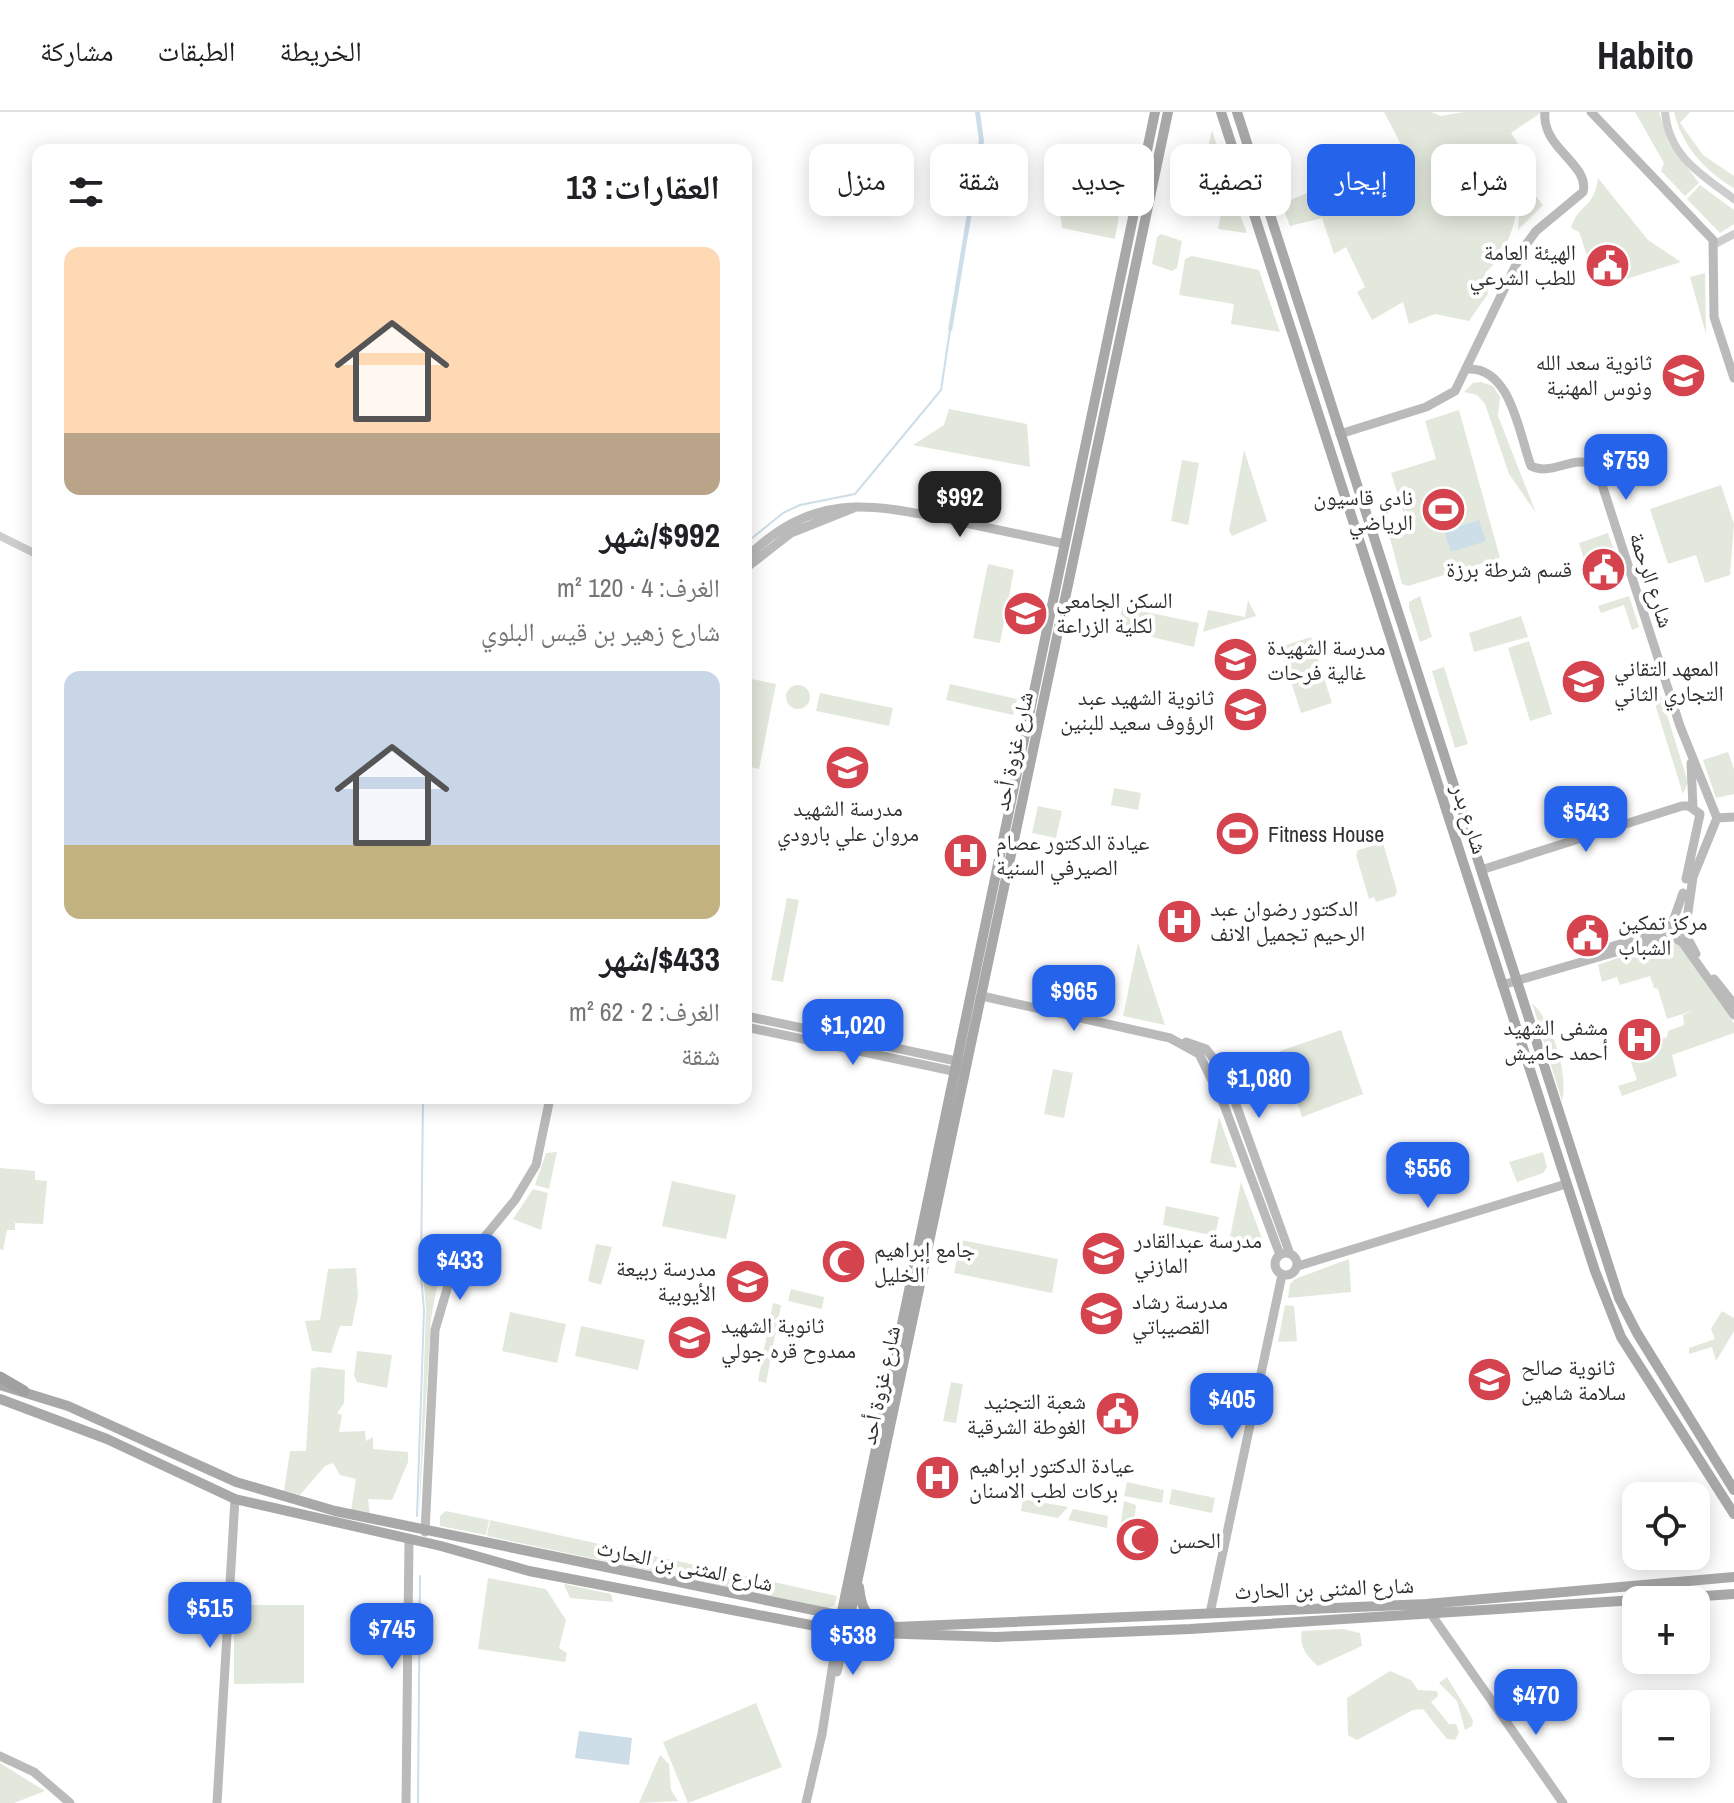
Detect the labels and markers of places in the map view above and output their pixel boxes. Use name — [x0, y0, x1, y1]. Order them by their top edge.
place label: الهيئة العامة للطب الشرعي — [1470, 237, 1576, 295]
public building icon: الهيئة العامة للطب الشرعي — [1583, 241, 1631, 289]
place label: ثانوية سعد الله ونوس المهنية — [1536, 347, 1652, 402]
school or university icon: ثانوية سعد الله ونوس المهنية — [1659, 351, 1707, 399]
pin: $759 — [1579, 434, 1673, 502]
pin: $992 — [913, 471, 1007, 539]
place label: نادي قاسيون الرياضي — [1313, 482, 1413, 540]
sports icon: نادي قاسيون الرياضي — [1420, 486, 1468, 534]
public building icon: قسم شرطة برزة — [1579, 545, 1627, 593]
place label: قسم شرطة برزة — [1446, 554, 1572, 584]
place label: السكن الجامعي لكلية الزراعة — [1056, 585, 1173, 640]
school or university icon: السكن الجامعي لكلية الزراعة — [1001, 589, 1049, 637]
place label: مدرسة الشهيدة غالية فرحات — [1267, 632, 1386, 687]
school or university icon: مدرسة الشهيدة غالية فرحات — [1212, 636, 1260, 684]
place label: المعهد التقاني التجاري الثاني — [1614, 653, 1724, 711]
school or university icon: المعهد التقاني التجاري الثاني — [1559, 657, 1607, 705]
place label: ثانوية الشهيد عبد الرؤوف سعيد للبنين — [1060, 682, 1214, 737]
school or university icon: ثانوية الشهيد عبد الرؤوف سعيد للبنين — [1221, 686, 1269, 734]
school or university icon: مدرسة الشهيد مروان علي بارودي — [824, 743, 872, 791]
pin: $543 — [1539, 786, 1633, 854]
place label: مدرسة الشهيد مروان علي بارودي — [777, 793, 919, 851]
sports icon: Fitness House — [1213, 810, 1261, 858]
place label: Fitness House — [1268, 819, 1384, 849]
place label: عيادة الدكتور عصام الصيرفي السنية — [996, 827, 1149, 885]
hospital icon: عيادة الدكتور عصام الصيرفي السنية — [941, 831, 989, 879]
place label: الدكتور رضوان عبد الرحيم تجميل الانف — [1210, 893, 1365, 948]
hospital icon: الدكتور رضوان عبد الرحيم تجميل الانف — [1155, 897, 1203, 945]
place label: مركز تمكين الشباب — [1618, 907, 1707, 962]
public building icon: مركز تمكين الشباب — [1563, 911, 1611, 959]
pin: $965 — [1027, 965, 1121, 1033]
pin: $1,020 — [788, 999, 918, 1067]
place label: مشفى الشهيد أحمد حاميش — [1504, 1012, 1608, 1067]
hospital icon: مشفى الشهيد أحمد حاميش — [1615, 1016, 1663, 1064]
pin: $1,080 — [1194, 1052, 1324, 1120]
pin: $556 — [1381, 1142, 1475, 1210]
place label: مدرسة عبدالقادر المازني — [1133, 1225, 1262, 1283]
school or university icon: مدرسة عبدالقادر المازني — [1079, 1229, 1127, 1277]
pin: $433 — [413, 1234, 507, 1302]
place label: جامع إبراهيم الخليل — [874, 1234, 975, 1289]
mosque icon: جامع إبراهيم الخليل — [819, 1238, 867, 1286]
place label: مدرسة ربيعة الأيوبية — [616, 1253, 716, 1308]
school or university icon: مدرسة ربيعة الأيوبية — [723, 1257, 771, 1305]
place label: مدرسة رشاد القصيباتي — [1132, 1286, 1228, 1344]
school or university icon: مدرسة رشاد القصيباتي — [1077, 1290, 1125, 1338]
place label: ثانوية الشهيد ممدوح قره جولي — [721, 1310, 856, 1368]
school or university icon: ثانوية الشهيد ممدوح قره جولي — [666, 1314, 714, 1362]
place label: ثانوية صالح سلامة شاهين — [1521, 1352, 1626, 1407]
school or university icon: ثانوية صالح سلامة شاهين — [1466, 1356, 1514, 1404]
pin: $405 — [1185, 1373, 1279, 1441]
place label: شعبة التجنيد الغوطة الشرقية — [967, 1386, 1086, 1441]
public building icon: شعبة التجنيد الغوطة الشرقية — [1093, 1390, 1141, 1438]
place label: عيادة الدكتور ابراهيم بركات لطب الاسنان — [969, 1450, 1134, 1505]
hospital icon: عيادة الدكتور ابراهيم بركات لطب الاسنان — [914, 1454, 962, 1502]
mosque icon: الحسن — [1114, 1516, 1162, 1564]
place label: الحسن — [1169, 1525, 1221, 1555]
pin: $515 — [163, 1582, 257, 1650]
pin: $745 — [345, 1603, 439, 1671]
pin: $538 — [806, 1609, 900, 1677]
pin: $470 — [1489, 1669, 1583, 1737]

